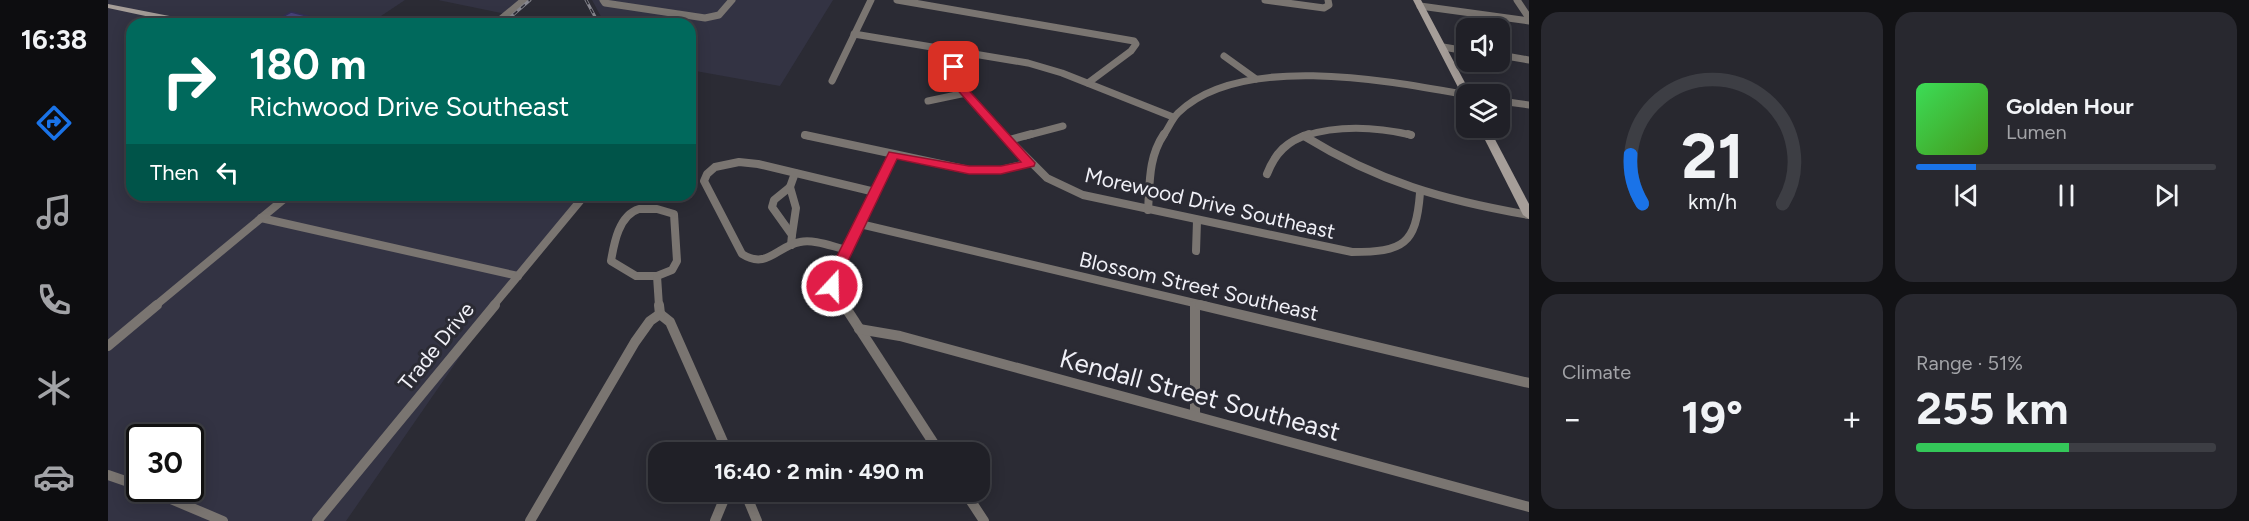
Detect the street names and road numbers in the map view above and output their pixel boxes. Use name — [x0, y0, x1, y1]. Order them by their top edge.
street label: Morewood Drive Southeast — [1082, 162, 1338, 244]
street label: Blossom Street Southeast — [1077, 246, 1321, 326]
street label: Trade Drive — [393, 297, 479, 395]
street label: Kendall Street Southeast — [1056, 342, 1344, 448]

